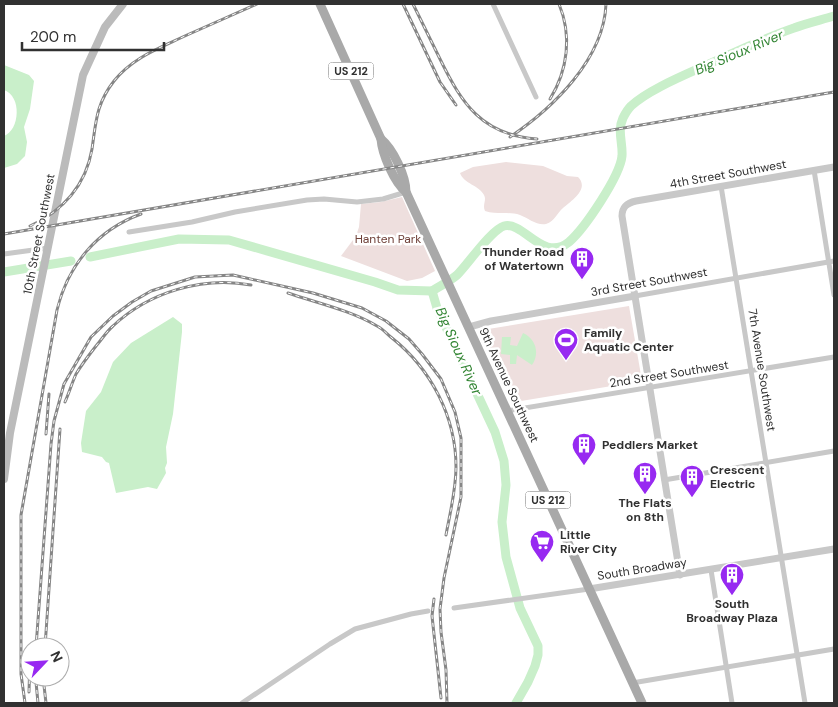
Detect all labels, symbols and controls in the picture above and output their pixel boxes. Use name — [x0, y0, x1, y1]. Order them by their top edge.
scale bar — [22, 20, 165, 52]
water label: Big Sioux River — [692, 25, 787, 79]
text: 200 m — [30, 27, 76, 47]
road number: US 212 — [328, 62, 374, 80]
street label: 4th Street Southwest — [668, 156, 788, 192]
street label: 10th Street Southwest — [19, 172, 59, 296]
park label: Hanten Park — [355, 231, 421, 247]
place label: Thunder Road of Watertown — [482, 244, 564, 274]
building icon: Thunder Road of Watertown — [569, 246, 595, 280]
street label: 3rd Street Southwest — [590, 264, 709, 300]
water label: Big Sioux River — [432, 304, 487, 399]
street label: 7th Avenue Southwest — [744, 308, 780, 433]
street label: 9th Avenue Southwest — [475, 325, 543, 445]
place label: Family Aquatic Center — [584, 325, 674, 355]
sports icon: Family Aquatic Center — [553, 327, 579, 361]
street label: 2nd Street Southwest — [608, 357, 730, 391]
building icon: Peddlers Market — [571, 432, 597, 466]
place label: Peddlers Market — [602, 437, 698, 453]
building icon: The Flats on 8th — [632, 461, 658, 495]
place label: Crescent Electric — [710, 462, 764, 492]
building icon: Crescent Electric — [679, 464, 705, 498]
road number: US 212 — [526, 492, 570, 508]
place label: The Flats on 8th — [618, 495, 672, 525]
place label: Little River City — [560, 527, 618, 557]
supermarket icon: Little River City — [529, 529, 555, 563]
street label: South Broadway — [596, 554, 688, 584]
building icon: South Broadway Plaza — [719, 562, 745, 596]
place label: South Broadway Plaza — [686, 596, 778, 626]
north arrow — [20, 637, 70, 687]
text: N — [46, 648, 67, 665]

